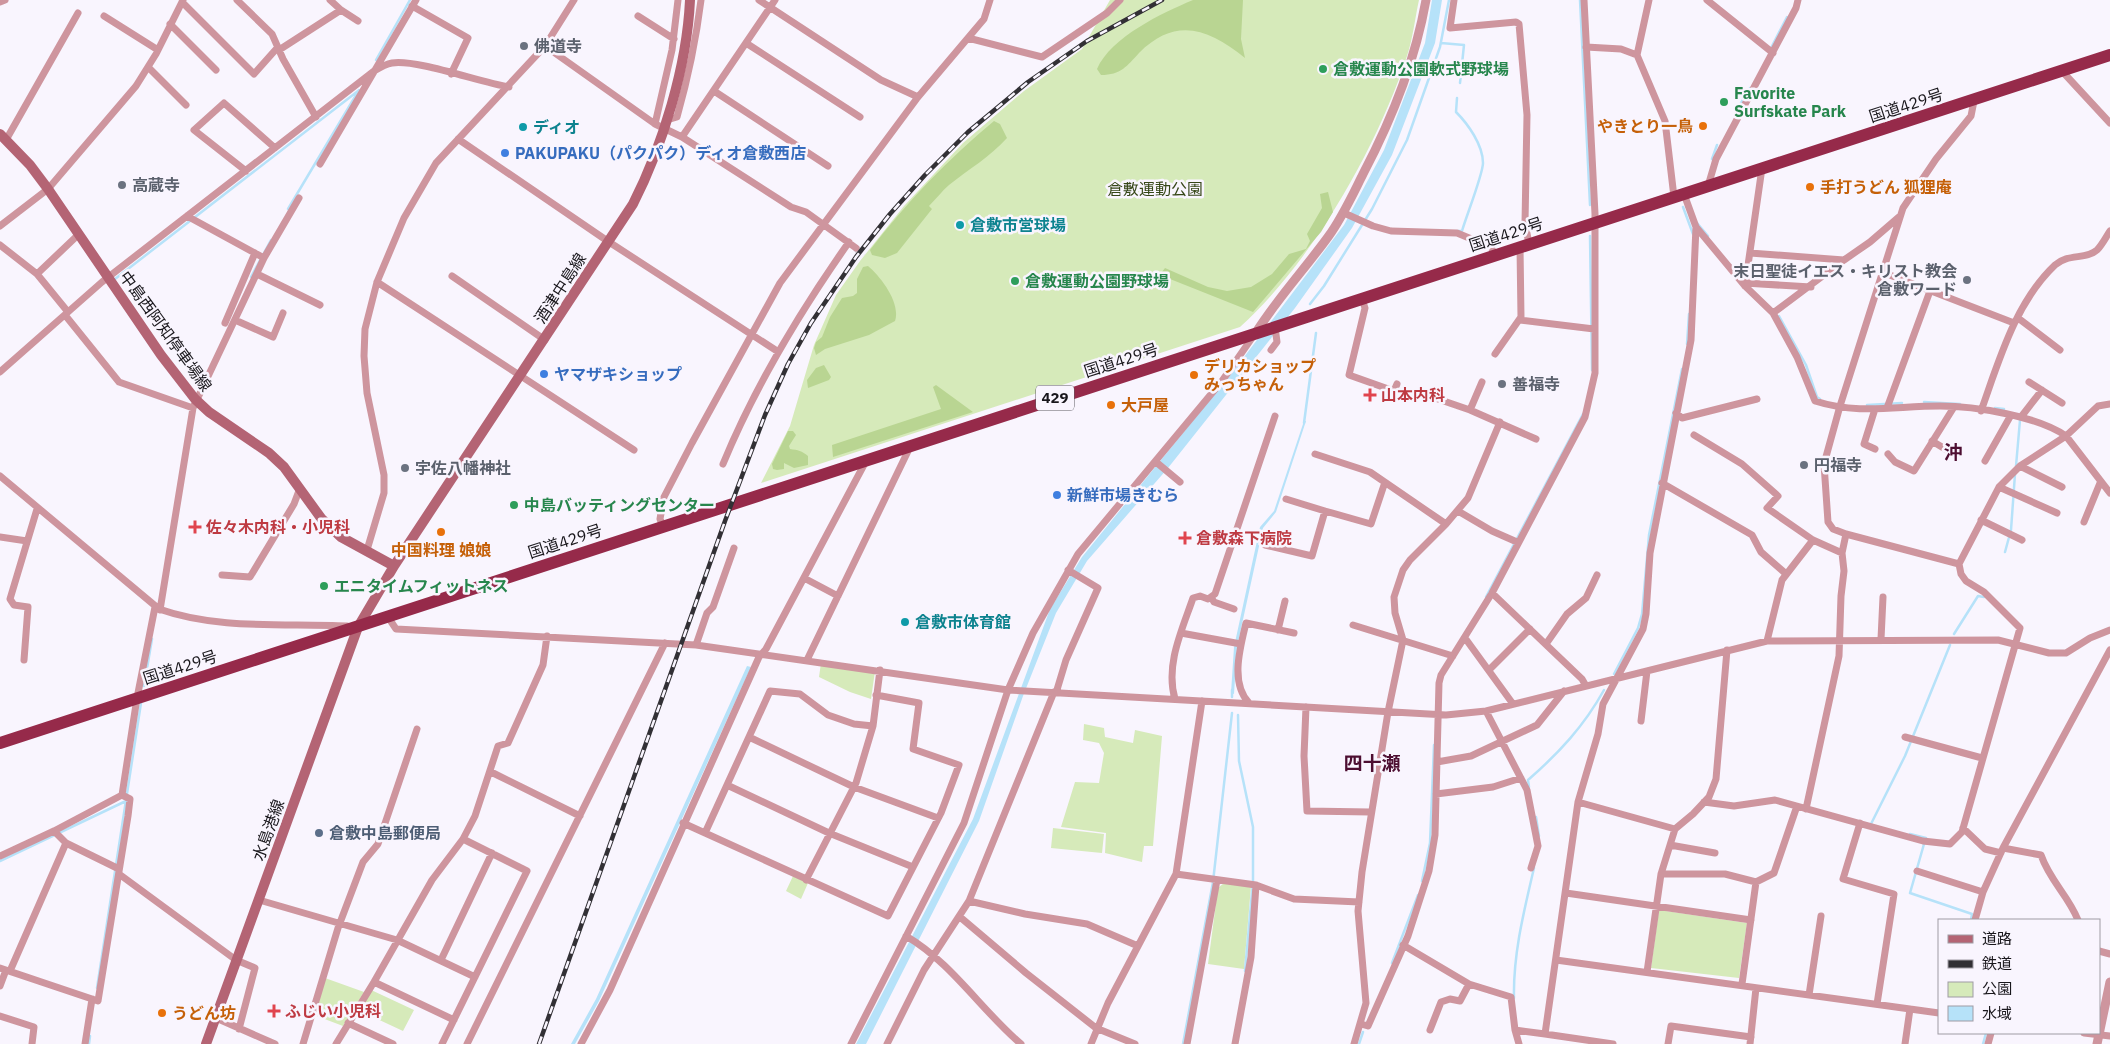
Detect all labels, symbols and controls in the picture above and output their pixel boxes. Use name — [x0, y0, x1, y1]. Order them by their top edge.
place label: 佛道寺 — [534, 36, 582, 56]
marker: 佛道寺 — [518, 40, 530, 52]
place label: 倉敷運動公園軟式野球場 — [1333, 59, 1509, 79]
marker: 倉敷運動公園軟式野球場 — [1317, 63, 1329, 75]
place label: Favorite Surfskate Park — [1734, 83, 1847, 121]
street label: 国道429号 — [1866, 84, 1946, 126]
marker: Favorite Surfskate Park — [1718, 96, 1730, 108]
place label: やきとり一鳥 — [1597, 116, 1693, 136]
place label: ディオ — [533, 117, 580, 137]
marker: やきとり一鳥 — [1697, 120, 1709, 132]
marker: ディオ — [517, 121, 529, 133]
place label: PAKUPAKU（パクパク）ディオ倉敷西店 — [515, 143, 806, 163]
marker: PAKUPAKU（パクパク）ディオ倉敷西店 — [499, 147, 511, 159]
place label: 高蔵寺 — [132, 175, 180, 195]
place label: 手打うどん 狐狸庵 — [1820, 177, 1952, 197]
marker: 高蔵寺 — [116, 179, 128, 191]
park label: 倉敷運動公園 — [1107, 179, 1203, 199]
marker: 手打うどん 狐狸庵 — [1804, 181, 1816, 193]
street label: 国道429号 — [1466, 213, 1546, 255]
place label: 倉敷市営球場 — [970, 215, 1066, 235]
marker: 倉敷市営球場 — [954, 219, 966, 231]
street label: 酒津中島線 — [530, 249, 590, 327]
place label: 末日聖徒イエス・キリスト教会 倉敷ワード — [1733, 261, 1957, 299]
street label: 中島西阿知停車場線 — [116, 267, 216, 395]
place label: 倉敷運動公園野球場 — [1025, 271, 1169, 291]
marker: 末日聖徒イエス・キリスト教会 倉敷ワード — [1961, 274, 1973, 286]
marker: 倉敷運動公園野球場 — [1009, 275, 1021, 287]
street label: 国道429号 — [1081, 339, 1161, 381]
place label: デリカショップ みっちゃん — [1204, 356, 1316, 394]
place label: ヤマザキショップ — [554, 364, 682, 384]
marker: ヤマザキショップ — [538, 368, 550, 380]
marker: デリカショップ みっちゃん — [1188, 369, 1200, 381]
place label: 善福寺 — [1512, 374, 1560, 394]
marker: 善福寺 — [1496, 378, 1508, 390]
place label: 山本内科 — [1381, 385, 1445, 405]
road number: 429 — [1036, 386, 1074, 410]
marker: 山本内科 — [1363, 388, 1377, 402]
place label: 大戸屋 — [1121, 395, 1169, 415]
marker: 大戸屋 — [1105, 399, 1117, 411]
district label: 沖 — [1943, 440, 1963, 464]
place label: 円福寺 — [1814, 455, 1862, 475]
place label: 宇佐八幡神社 — [415, 458, 511, 478]
marker: 円福寺 — [1798, 459, 1810, 471]
marker: 宇佐八幡神社 — [399, 462, 411, 474]
place label: 新鮮市場きむら — [1067, 485, 1179, 505]
marker: 新鮮市場きむら — [1051, 489, 1063, 501]
place label: 中島バッティングセンター — [524, 495, 715, 515]
marker: 中島バッティングセンター — [508, 499, 520, 511]
place label: 佐々木内科・小児科 — [205, 517, 350, 537]
marker: 佐々木内科・小児科 — [188, 520, 202, 534]
street label: 国道429号 — [525, 520, 605, 562]
marker: 中国料理 娘娘 — [435, 526, 447, 538]
place label: 倉敷森下病院 — [1196, 528, 1292, 548]
marker: 倉敷森下病院 — [1178, 531, 1192, 545]
place label: 中国料理 娘娘 — [391, 540, 492, 560]
place label: エニタイムフィットネス — [334, 576, 508, 596]
marker: エニタイムフィットネス — [318, 580, 330, 592]
place label: 倉敷市体育館 — [915, 612, 1011, 632]
marker: 倉敷市体育館 — [899, 616, 911, 628]
street label: 国道429号 — [140, 646, 220, 688]
district label: 四十瀬 — [1343, 751, 1401, 775]
street label: 水島港線 — [248, 797, 288, 863]
place label: 倉敷中島郵便局 — [329, 823, 441, 843]
marker: 倉敷中島郵便局 — [313, 827, 325, 839]
legend — [1938, 919, 2100, 1034]
text: 道路 — [1982, 929, 2012, 948]
text: 鉄道 — [1982, 954, 2012, 973]
text: 公園 — [1982, 979, 2012, 998]
place label: ふじい小児科 — [285, 1001, 381, 1021]
place label: うどん坊 — [172, 1003, 236, 1023]
marker: ふじい小児科 — [267, 1004, 281, 1018]
text: 水域 — [1982, 1004, 2012, 1023]
marker: うどん坊 — [156, 1007, 168, 1019]

